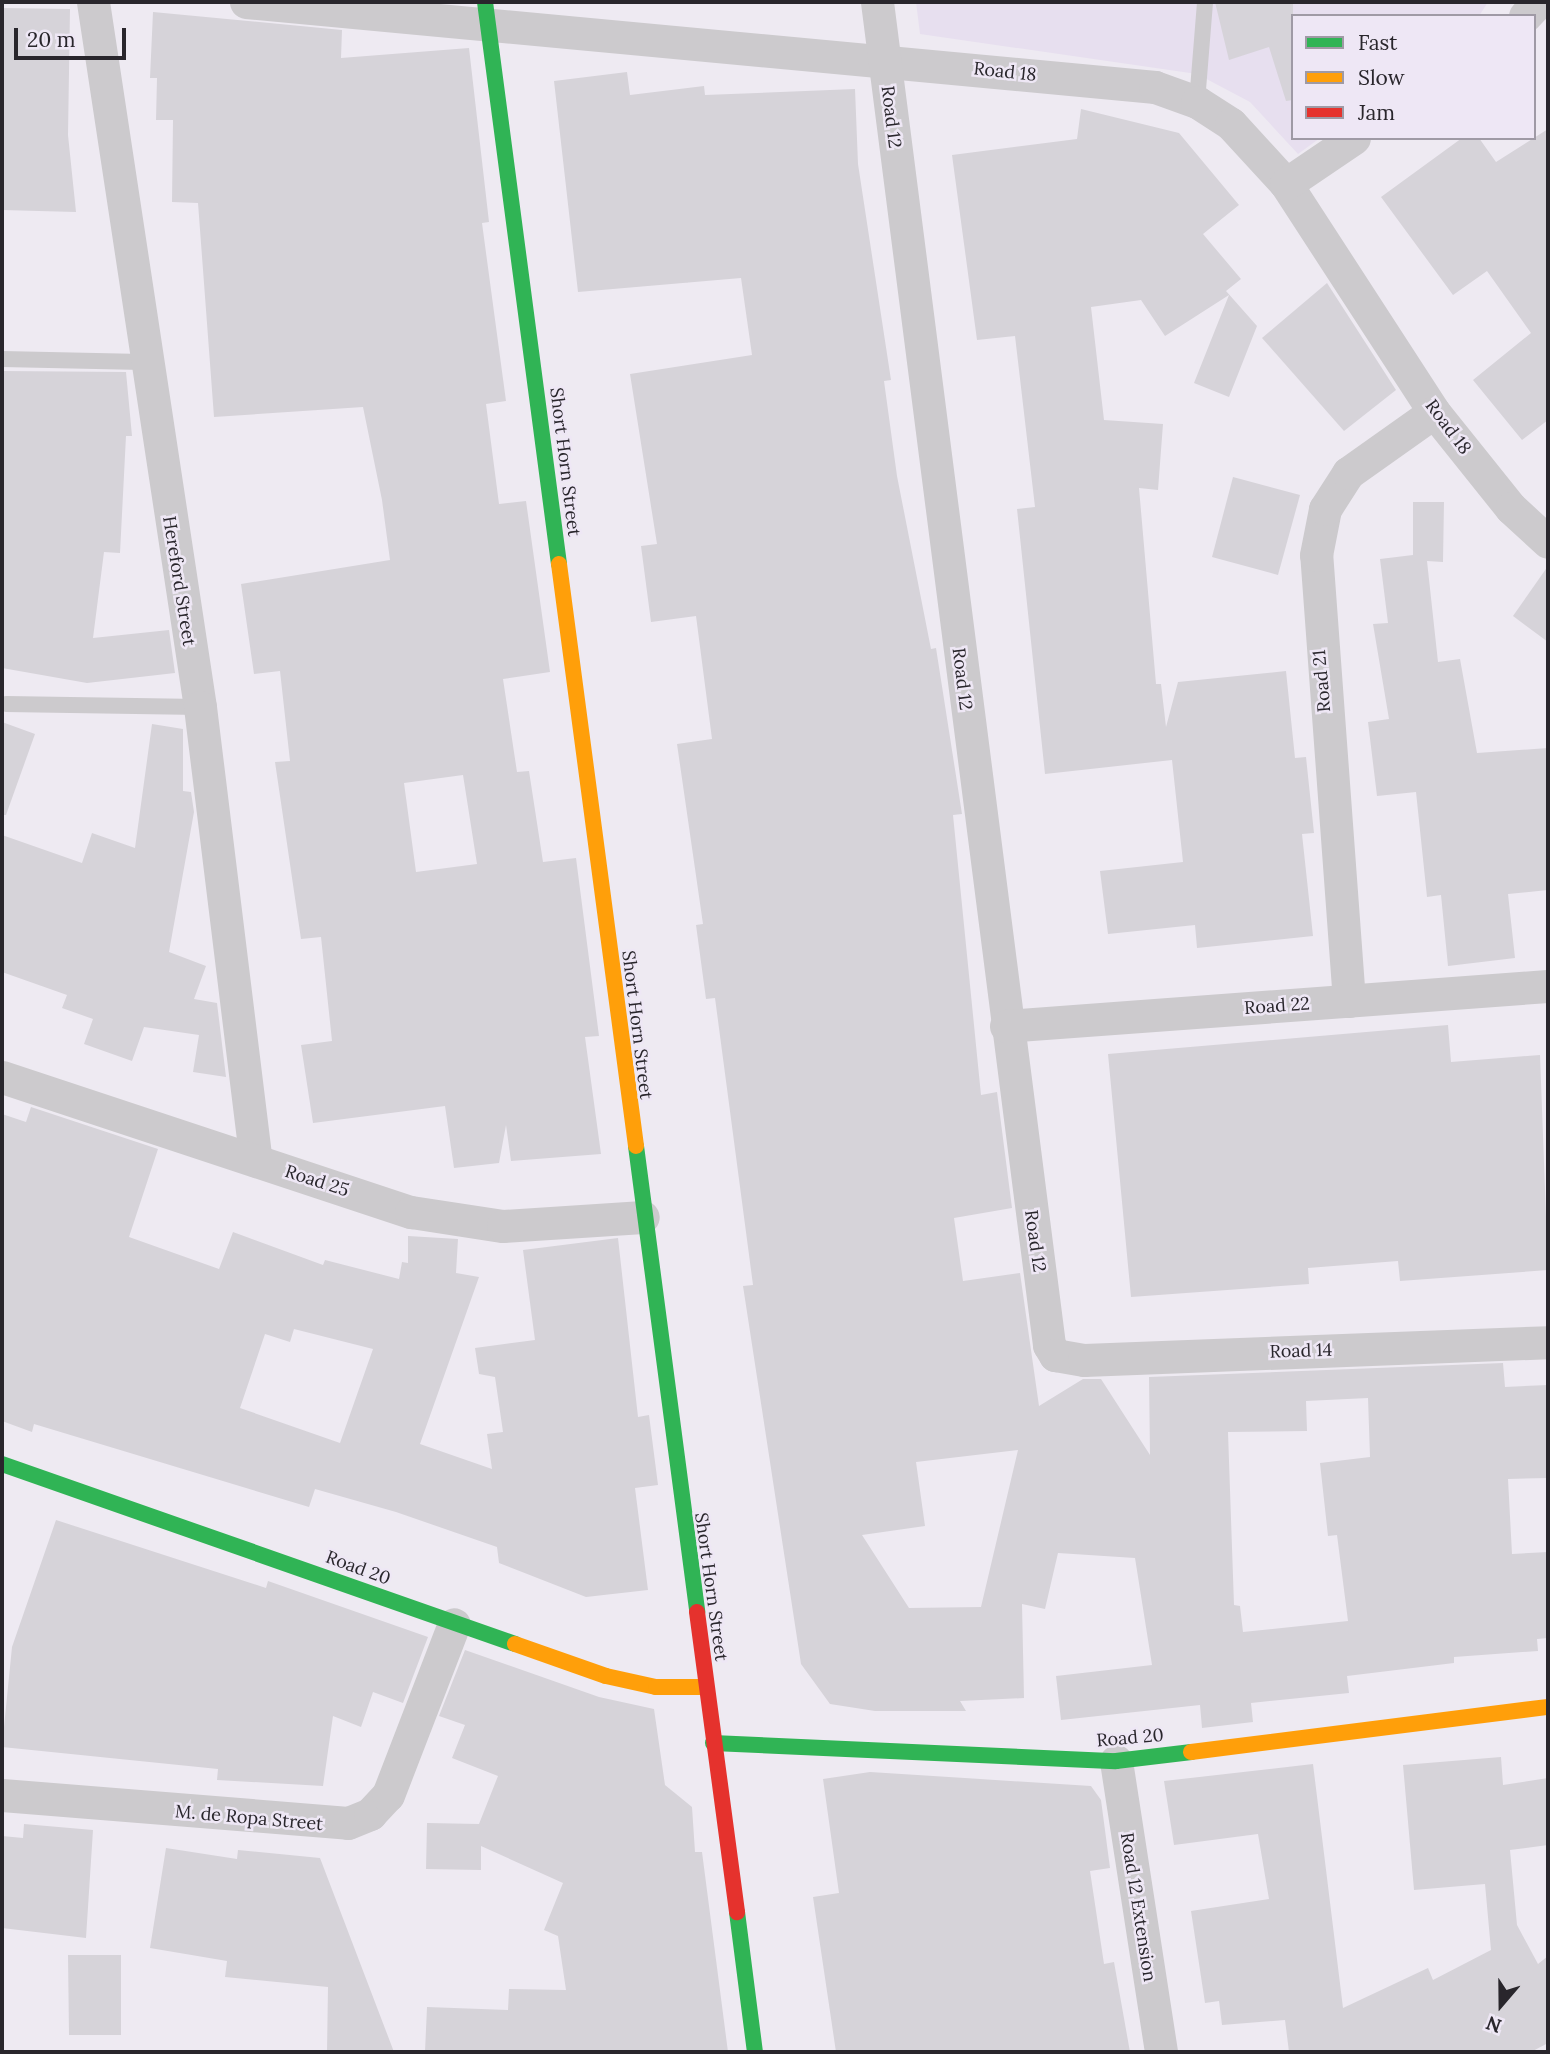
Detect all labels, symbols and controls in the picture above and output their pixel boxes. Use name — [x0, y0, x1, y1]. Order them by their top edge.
scale bar — [18, 14, 130, 58]
legend — [1291, 14, 1536, 140]
text: 20 m — [27, 26, 76, 53]
text: Fast — [1358, 29, 1397, 56]
street label: Road 18 — [972, 58, 1038, 86]
text: Slow — [1358, 64, 1405, 91]
street label: Road 12 — [876, 85, 906, 149]
text: Jam — [1358, 99, 1395, 126]
street label: Short Horn Street — [545, 386, 585, 538]
street label: Road 18 — [1420, 395, 1476, 459]
street label: Hereford Street — [158, 514, 200, 648]
street label: Road 12 — [947, 647, 977, 711]
street label: Road 21 — [1309, 649, 1335, 713]
street label: Short Horn Street — [617, 949, 657, 1101]
street label: Road 22 — [1243, 993, 1311, 1019]
street label: Road 25 — [282, 1161, 352, 1201]
street label: Road 12 — [1020, 1208, 1050, 1274]
street label: Road 14 — [1269, 1339, 1333, 1363]
street label: Short Horn Street — [690, 1511, 732, 1663]
street label: Road 20 — [323, 1546, 393, 1590]
street label: Road 20 — [1096, 1724, 1164, 1752]
street label: M. de Ropa Street — [174, 1801, 324, 1835]
street label: Road 12 Extension — [1116, 1831, 1160, 1983]
north arrow — [1466, 1970, 1536, 2040]
text: N — [1483, 2011, 1505, 2039]

